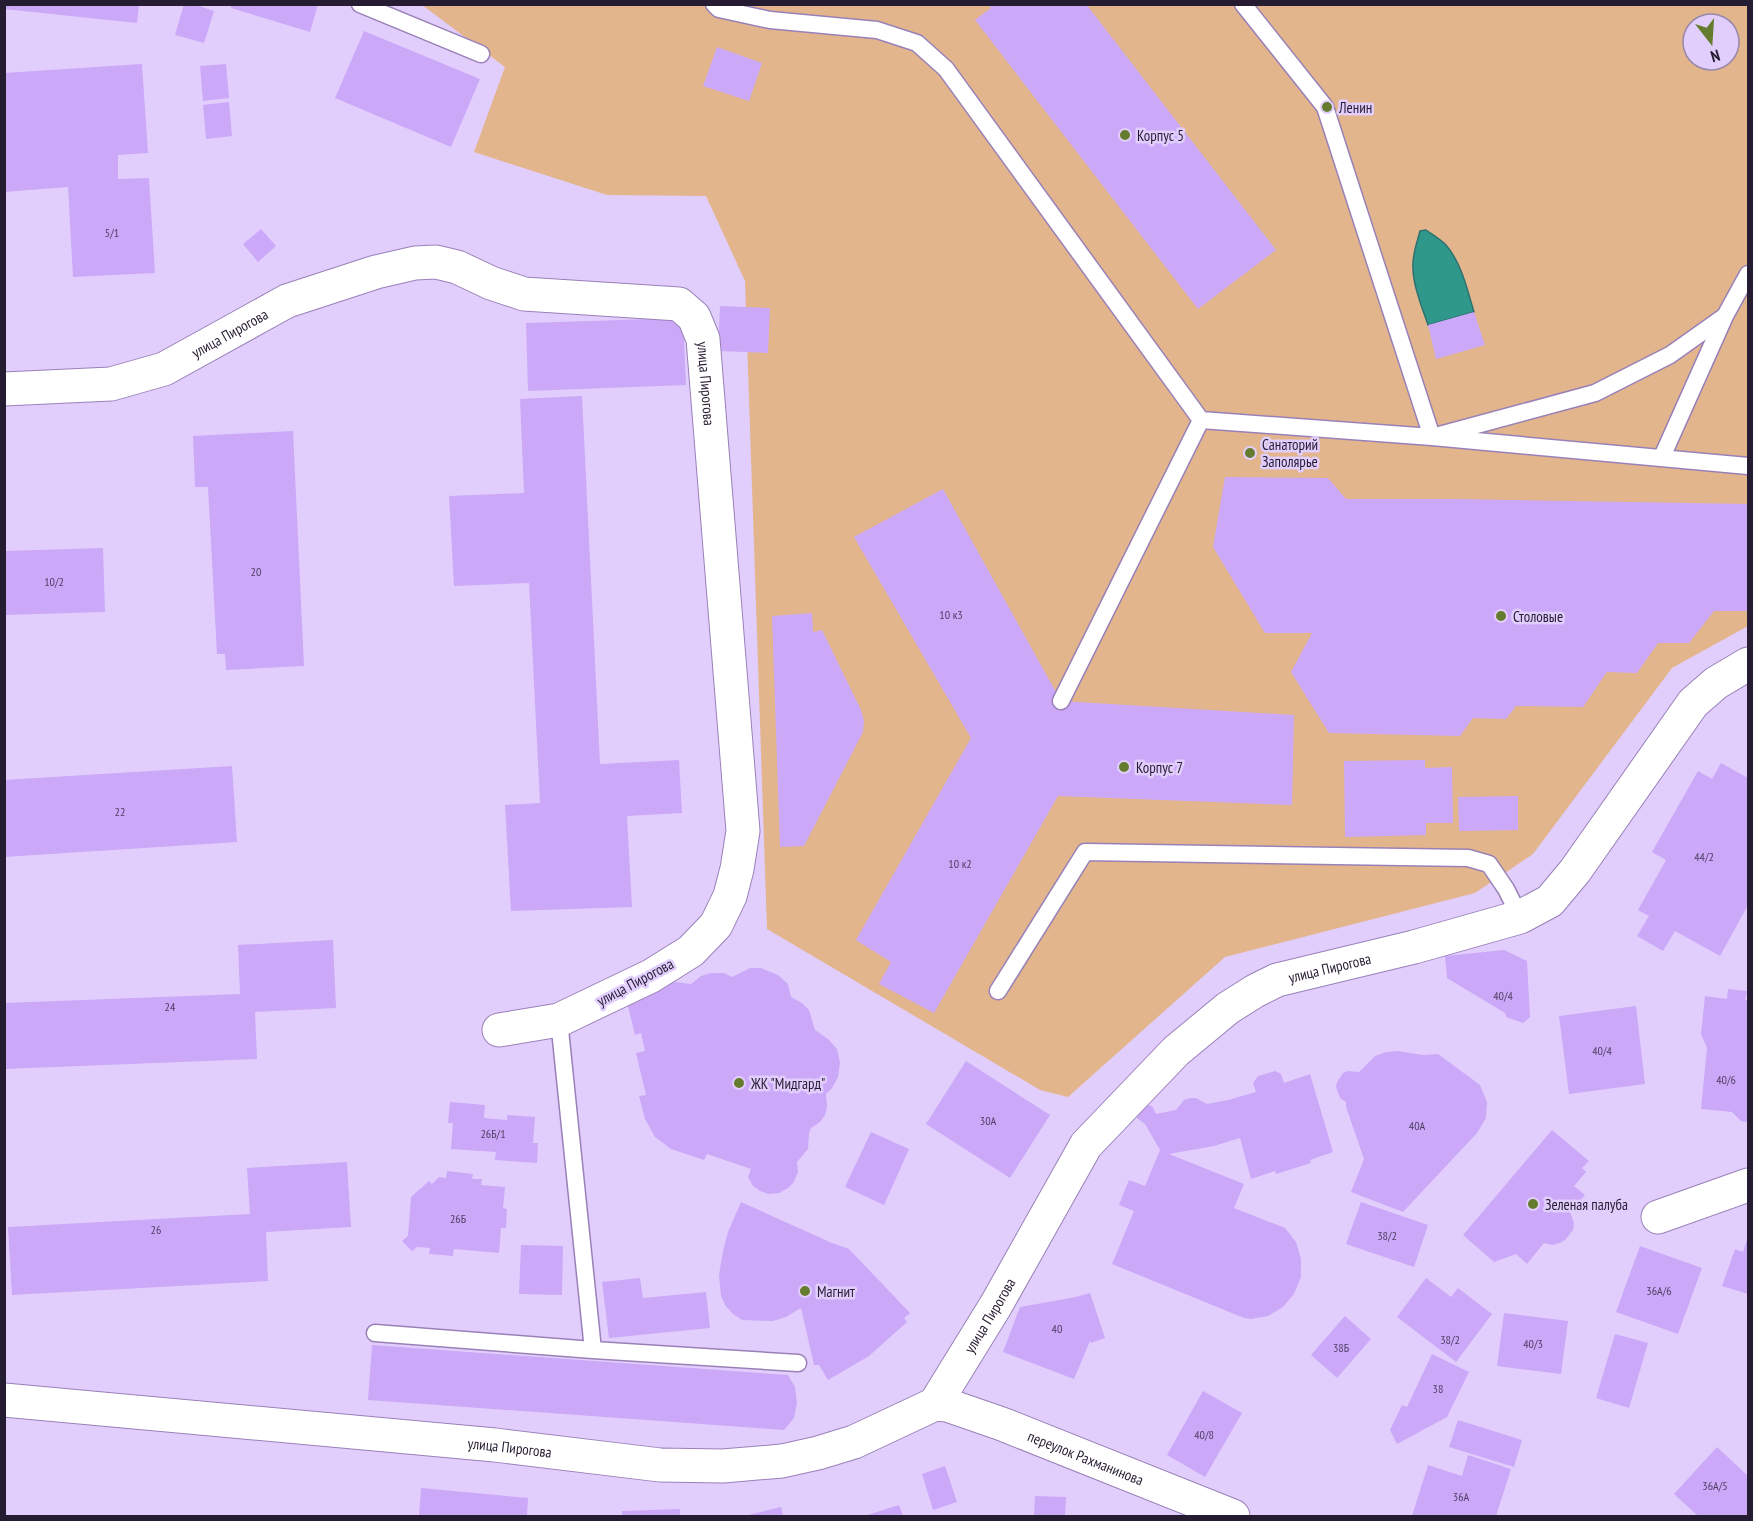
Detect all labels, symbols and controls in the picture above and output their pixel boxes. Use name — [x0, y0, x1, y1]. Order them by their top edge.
north arrow — [1681, 12, 1741, 72]
text: N — [1708, 46, 1722, 67]
place label: Ленин — [1338, 98, 1372, 117]
marker: Ленин — [1320, 100, 1334, 114]
place label: Корпус 5 — [1137, 126, 1184, 145]
marker: Корпус 5 — [1118, 128, 1132, 142]
house number: 5/1 — [105, 225, 119, 240]
street label: улица Пирогова — [188, 304, 271, 362]
street label: улица Пирогова — [694, 341, 720, 426]
place label: Санаторий Заполярье — [1262, 435, 1318, 471]
marker: Санаторий Заполярье — [1243, 446, 1257, 460]
house number: 20 — [251, 564, 261, 579]
house number: 10/2 — [44, 574, 64, 589]
house number: 10 к3 — [939, 607, 963, 622]
place label: Столовые — [1513, 607, 1563, 626]
marker: Столовые — [1494, 609, 1508, 623]
place label: Корпус 7 — [1136, 758, 1183, 777]
marker: Корпус 7 — [1117, 760, 1131, 774]
house number: 22 — [115, 804, 125, 819]
house number: 44/2 — [1694, 849, 1714, 864]
house number: 10 к2 — [948, 856, 972, 871]
street label: улица Пирогова — [1286, 948, 1373, 986]
street label: улица Пирогова — [593, 954, 677, 1010]
house number: 40/4 — [1493, 988, 1513, 1003]
house number: 24 — [165, 999, 176, 1014]
house number: 40/4 — [1592, 1043, 1612, 1058]
house number: 40/6 — [1716, 1072, 1736, 1087]
place label: ЖК "Мидгард" — [750, 1074, 825, 1093]
marker: ЖК "Мидгард" — [732, 1076, 746, 1090]
house number: 30А — [980, 1113, 997, 1128]
house number: 40А — [1409, 1118, 1426, 1133]
house number: 26Б/1 — [480, 1126, 506, 1141]
place label: Зеленая палуба — [1545, 1195, 1628, 1214]
marker: Зеленая палуба — [1526, 1197, 1540, 1211]
house number: 26Б — [450, 1211, 466, 1226]
house number: 26 — [151, 1222, 161, 1237]
house number: 38/2 — [1377, 1228, 1397, 1243]
street label: улица Пирогова — [959, 1274, 1019, 1356]
place label: Магнит — [817, 1282, 855, 1301]
house number: 36А/6 — [1646, 1283, 1672, 1298]
marker: Магнит — [798, 1284, 812, 1298]
house number: 40 — [1052, 1321, 1062, 1336]
house number: 38/2 — [1440, 1332, 1460, 1347]
house number: 40/3 — [1523, 1336, 1543, 1351]
house number: 38Б — [1333, 1340, 1349, 1355]
house number: 38 — [1433, 1381, 1443, 1396]
street label: переулок Рахманинова — [1025, 1426, 1146, 1489]
house number: 40/8 — [1194, 1427, 1214, 1442]
street label: улица Пирогова — [467, 1433, 553, 1461]
house number: 36А/5 — [1702, 1478, 1728, 1493]
house number: 36А — [1453, 1489, 1470, 1504]

